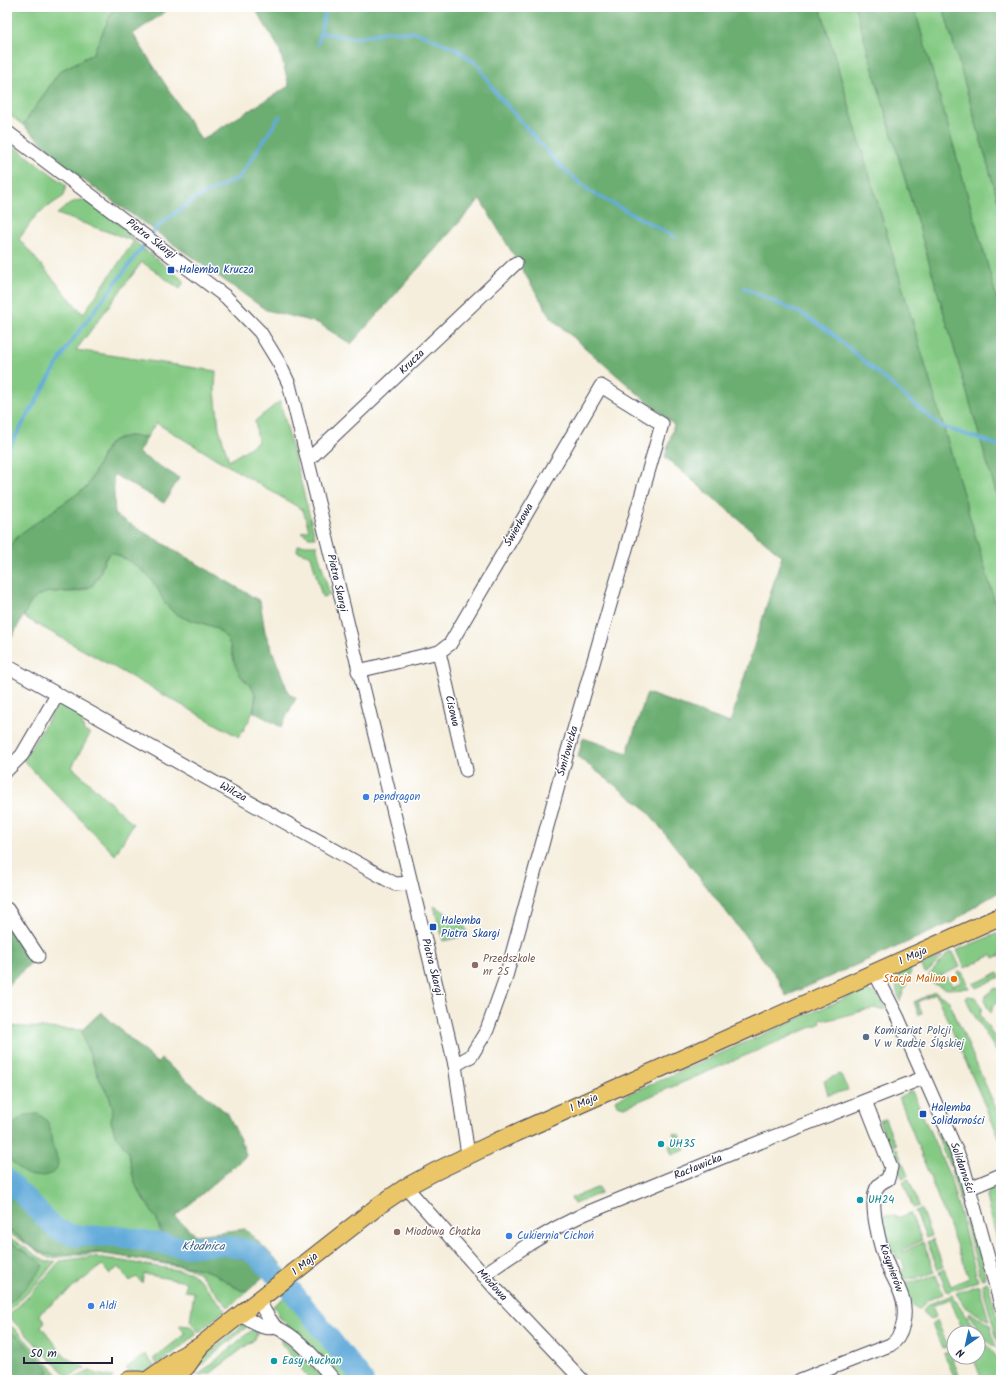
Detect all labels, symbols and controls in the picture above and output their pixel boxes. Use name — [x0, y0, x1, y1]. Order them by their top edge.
street label: Piotra Skargi — [122, 214, 180, 264]
place label: Halemba Krucza — [179, 261, 254, 279]
marker: Halemba Krucza — [166, 265, 176, 275]
street label: Krucza — [395, 345, 429, 379]
street label: Świerkowa — [499, 500, 539, 550]
street label: Piotra Skargi — [322, 552, 352, 614]
street label: Cisowa — [440, 694, 464, 728]
street label: Śmiłowicka — [552, 724, 584, 778]
street label: Wilcza — [216, 777, 250, 807]
place label: pendragon — [373, 788, 421, 806]
marker: pendragon — [361, 792, 371, 802]
place label: Halemba Piotra Skargi — [441, 912, 500, 943]
marker: Halemba Piotra Skargi — [428, 922, 438, 932]
street label: Piotra Skargi — [416, 936, 448, 998]
street label: 1 Maja — [896, 942, 930, 970]
place label: Przedszkole nr 25 — [483, 950, 535, 981]
marker: Przedszkole nr 25 — [470, 960, 480, 970]
place label: Stacja Malina — [883, 970, 946, 988]
marker: Stacja Malina — [949, 974, 959, 984]
place label: Komisariat Polcji V w Rudzie Śląskiej — [874, 1022, 965, 1053]
marker: Komisariat Polcji V w Rudzie Śląskiej — [861, 1032, 871, 1042]
street label: 1 Maja — [567, 1089, 601, 1117]
place label: Halemba Solidarności — [931, 1099, 985, 1130]
marker: Halemba Solidarności — [918, 1109, 928, 1119]
place label: UH35 — [669, 1135, 696, 1153]
marker: UH35 — [656, 1139, 666, 1149]
street label: Solidarności — [945, 1140, 979, 1197]
street label: Racławicka — [671, 1149, 725, 1185]
place label: UH24 — [868, 1191, 894, 1209]
marker: UH24 — [855, 1195, 865, 1205]
place label: Miodowa Chatka — [405, 1223, 481, 1241]
marker: Miodowa Chatka — [392, 1227, 402, 1237]
place label: Cukiernia Cichoń — [517, 1227, 594, 1245]
marker: Cukiernia Cichoń — [504, 1231, 514, 1241]
water label: Kłodnica — [181, 1237, 226, 1256]
street label: Kosynierów — [874, 1241, 908, 1295]
street label: 1 Maja — [288, 1248, 322, 1280]
street label: Miodowa — [472, 1264, 512, 1306]
place label: Aldi — [99, 1297, 117, 1315]
marker: Aldi — [86, 1301, 96, 1311]
north arrow — [946, 1325, 986, 1365]
scale bar — [24, 1339, 112, 1365]
text: N — [953, 1343, 969, 1362]
text: 50 m — [30, 1344, 57, 1363]
place label: Easy Auchan — [282, 1352, 342, 1370]
marker: Easy Auchan — [269, 1356, 279, 1366]

